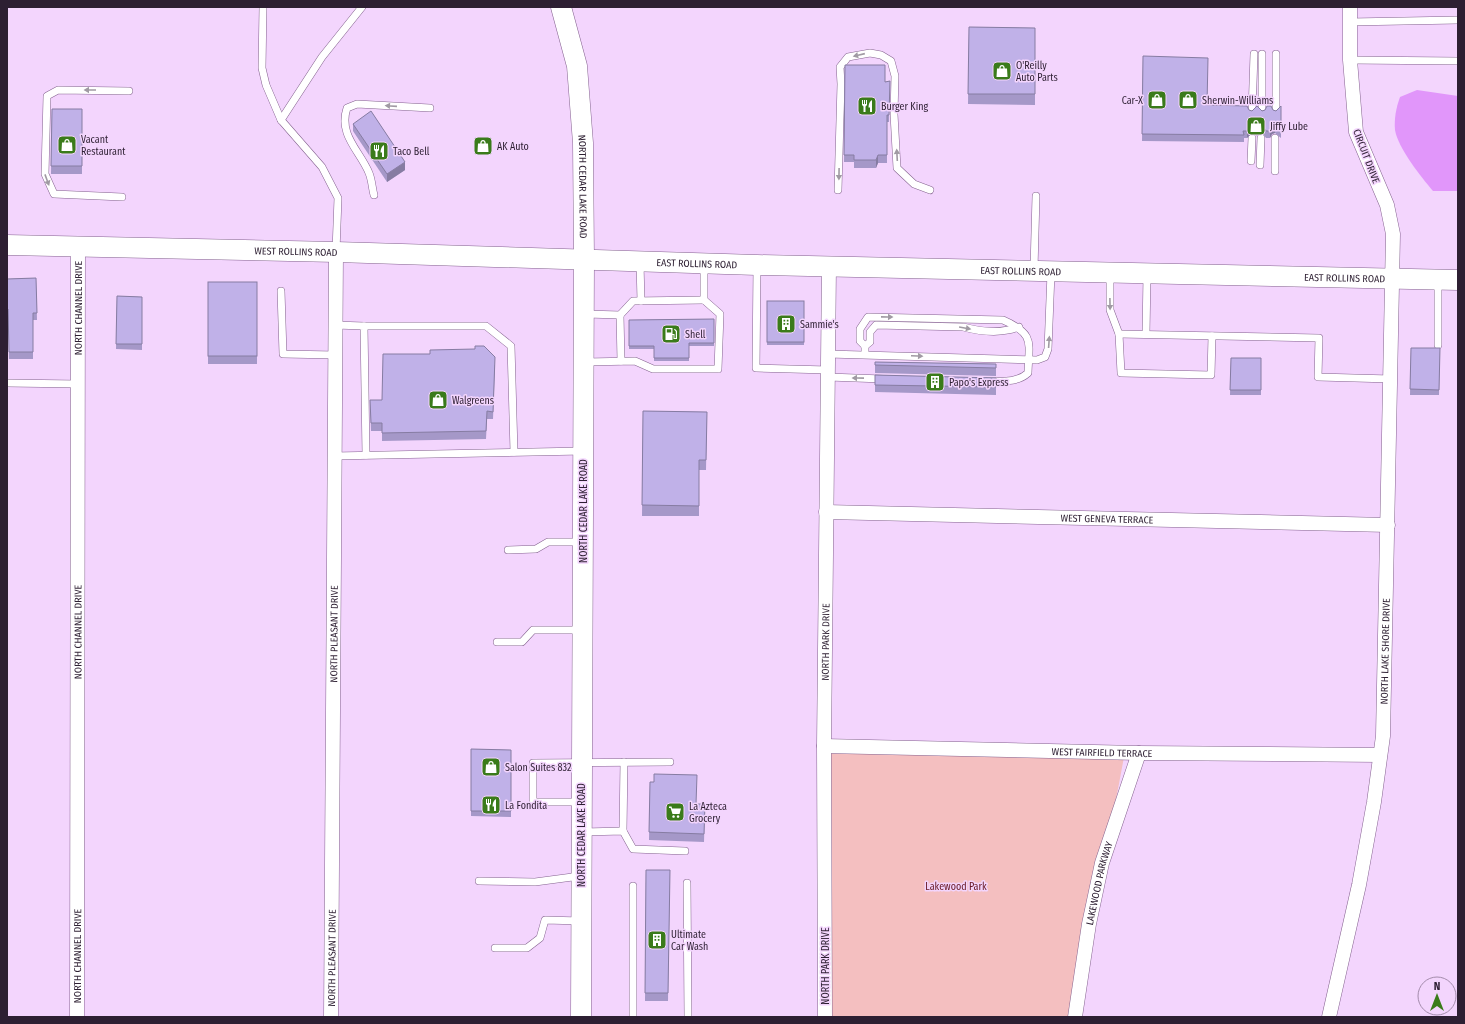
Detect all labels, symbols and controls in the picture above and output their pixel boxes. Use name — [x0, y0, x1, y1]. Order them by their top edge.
one-way arrow — [852, 53, 865, 59]
shop icon: O'Reilly Auto Parts — [991, 60, 1013, 82]
place label: O'Reilly Auto Parts — [1016, 60, 1058, 84]
one-way arrow — [83, 87, 96, 93]
shop icon: Car-X — [1146, 89, 1168, 111]
shop icon: Sherwin-Williams — [1177, 89, 1199, 111]
restaurant icon: Burger King — [856, 95, 878, 117]
place label: Car-X — [1122, 95, 1143, 107]
place label: Sherwin-Williams — [1202, 95, 1273, 107]
place label: Burger King — [881, 101, 928, 113]
one-way arrow — [385, 102, 397, 109]
shop icon: Jiffy Lube — [1245, 115, 1267, 137]
place label: Jiffy Lube — [1270, 121, 1308, 133]
street label: CIRCUIT DRIVE — [1350, 128, 1382, 185]
shop icon: Vacant Restaurant — [56, 134, 78, 156]
place label: Vacant Restaurant — [81, 134, 126, 158]
street label: NORTH CEDAR LAKE ROAD — [575, 134, 589, 239]
shop icon: AK Auto — [472, 135, 494, 157]
restaurant icon: Taco Bell — [368, 140, 390, 162]
place label: AK Auto — [497, 141, 529, 153]
place label: Taco Bell — [393, 146, 430, 158]
one-way arrow — [893, 149, 900, 161]
one-way arrow — [836, 168, 842, 181]
one-way arrow — [44, 175, 50, 187]
street label: WEST ROLLINS ROAD — [254, 245, 338, 259]
street label: EAST ROLLINS ROAD — [656, 257, 738, 271]
street label: NORTH CHANNEL DRIVE — [73, 260, 85, 355]
street label: EAST ROLLINS ROAD — [980, 265, 1061, 279]
street label: EAST ROLLINS ROAD — [1304, 272, 1385, 285]
one-way arrow — [1107, 298, 1113, 311]
building icon: Sammie's — [775, 313, 797, 335]
one-way arrow — [881, 314, 894, 320]
place label: Sammie's — [800, 319, 839, 331]
fuel station icon: Shell — [660, 323, 682, 345]
one-way arrow — [959, 326, 971, 332]
place label: Shell — [685, 329, 706, 341]
one-way arrow — [1045, 336, 1052, 348]
one-way arrow — [911, 353, 923, 360]
building icon: Papo's Express — [924, 371, 946, 393]
one-way arrow — [851, 375, 864, 381]
place label: Papo's Express — [949, 377, 1009, 389]
shop icon: Walgreens — [427, 389, 449, 411]
place label: Walgreens — [452, 395, 494, 407]
street label: NORTH CEDAR LAKE ROAD — [578, 459, 590, 563]
street label: WEST GENEVA TERRACE — [1060, 512, 1154, 527]
street label: NORTH CHANNEL DRIVE — [72, 584, 85, 679]
street label: NORTH PLEASANT DRIVE — [328, 585, 341, 683]
street label: NORTH LAKE SHORE DRIVE — [1379, 598, 1393, 705]
street label: NORTH PARK DRIVE — [820, 603, 832, 681]
street label: WEST FAIRFIELD TERRACE — [1051, 746, 1153, 760]
shop icon: Salon Suites 832 — [480, 756, 502, 778]
place label: Salon Suites 832 — [505, 762, 572, 774]
street label: NORTH CEDAR LAKE ROAD — [576, 783, 588, 887]
restaurant icon: La Fondita — [480, 794, 502, 816]
place label: La Fondita — [505, 800, 547, 812]
supermarket icon: La Azteca Grocery — [664, 801, 686, 823]
place label: La Azteca Grocery — [689, 801, 727, 825]
street label: LAKEWOOD PARKWAY — [1084, 840, 1116, 926]
park label: Lakewood Park — [925, 881, 987, 893]
street label: NORTH CHANNEL DRIVE — [72, 908, 84, 1003]
street label: NORTH PLEASANT DRIVE — [326, 909, 339, 1007]
street label: NORTH PARK DRIVE — [820, 927, 832, 1005]
building icon: Ultimate Car Wash — [646, 929, 668, 951]
place label: Ultimate Car Wash — [671, 929, 708, 953]
north arrow — [1417, 976, 1457, 1016]
text: N — [1434, 980, 1440, 993]

